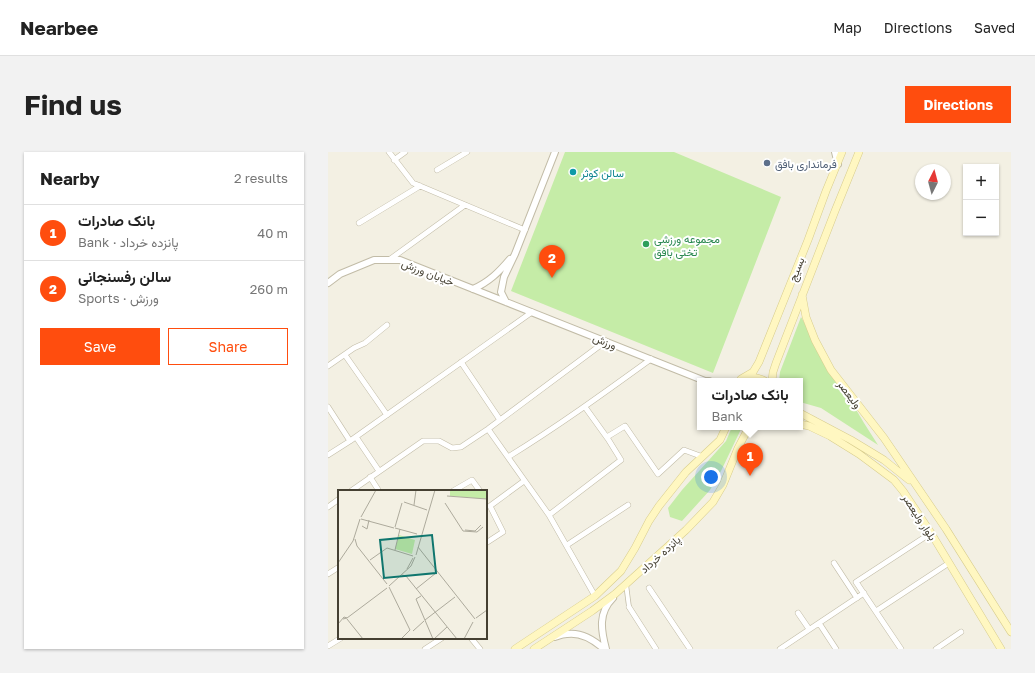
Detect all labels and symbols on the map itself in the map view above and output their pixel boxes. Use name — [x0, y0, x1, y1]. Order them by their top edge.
place label: فرمانداری بافق — [775, 157, 837, 171]
marker: فرمانداری بافق — [762, 158, 772, 168]
north arrow — [915, 164, 951, 200]
place label: سالن کوثر — [580, 166, 624, 180]
marker: سالن کوثر — [568, 167, 578, 177]
place label: مجموعه ورزشی تختی بافق — [654, 232, 720, 259]
marker: مجموعه ورزشی تختی بافق — [641, 239, 651, 249]
pin: 2 — [539, 245, 565, 278]
street label: بسیج — [785, 255, 809, 284]
street label: خیابان ورزش — [400, 256, 456, 289]
street label: ورزش — [591, 330, 619, 353]
street label: ولیعصر — [834, 376, 865, 411]
pin: 1 — [737, 443, 763, 476]
your location — [701, 467, 721, 487]
inset map — [338, 490, 487, 639]
street label: بلوار ولیعصر — [899, 491, 940, 543]
street label: پانزده خرداد — [637, 533, 684, 577]

